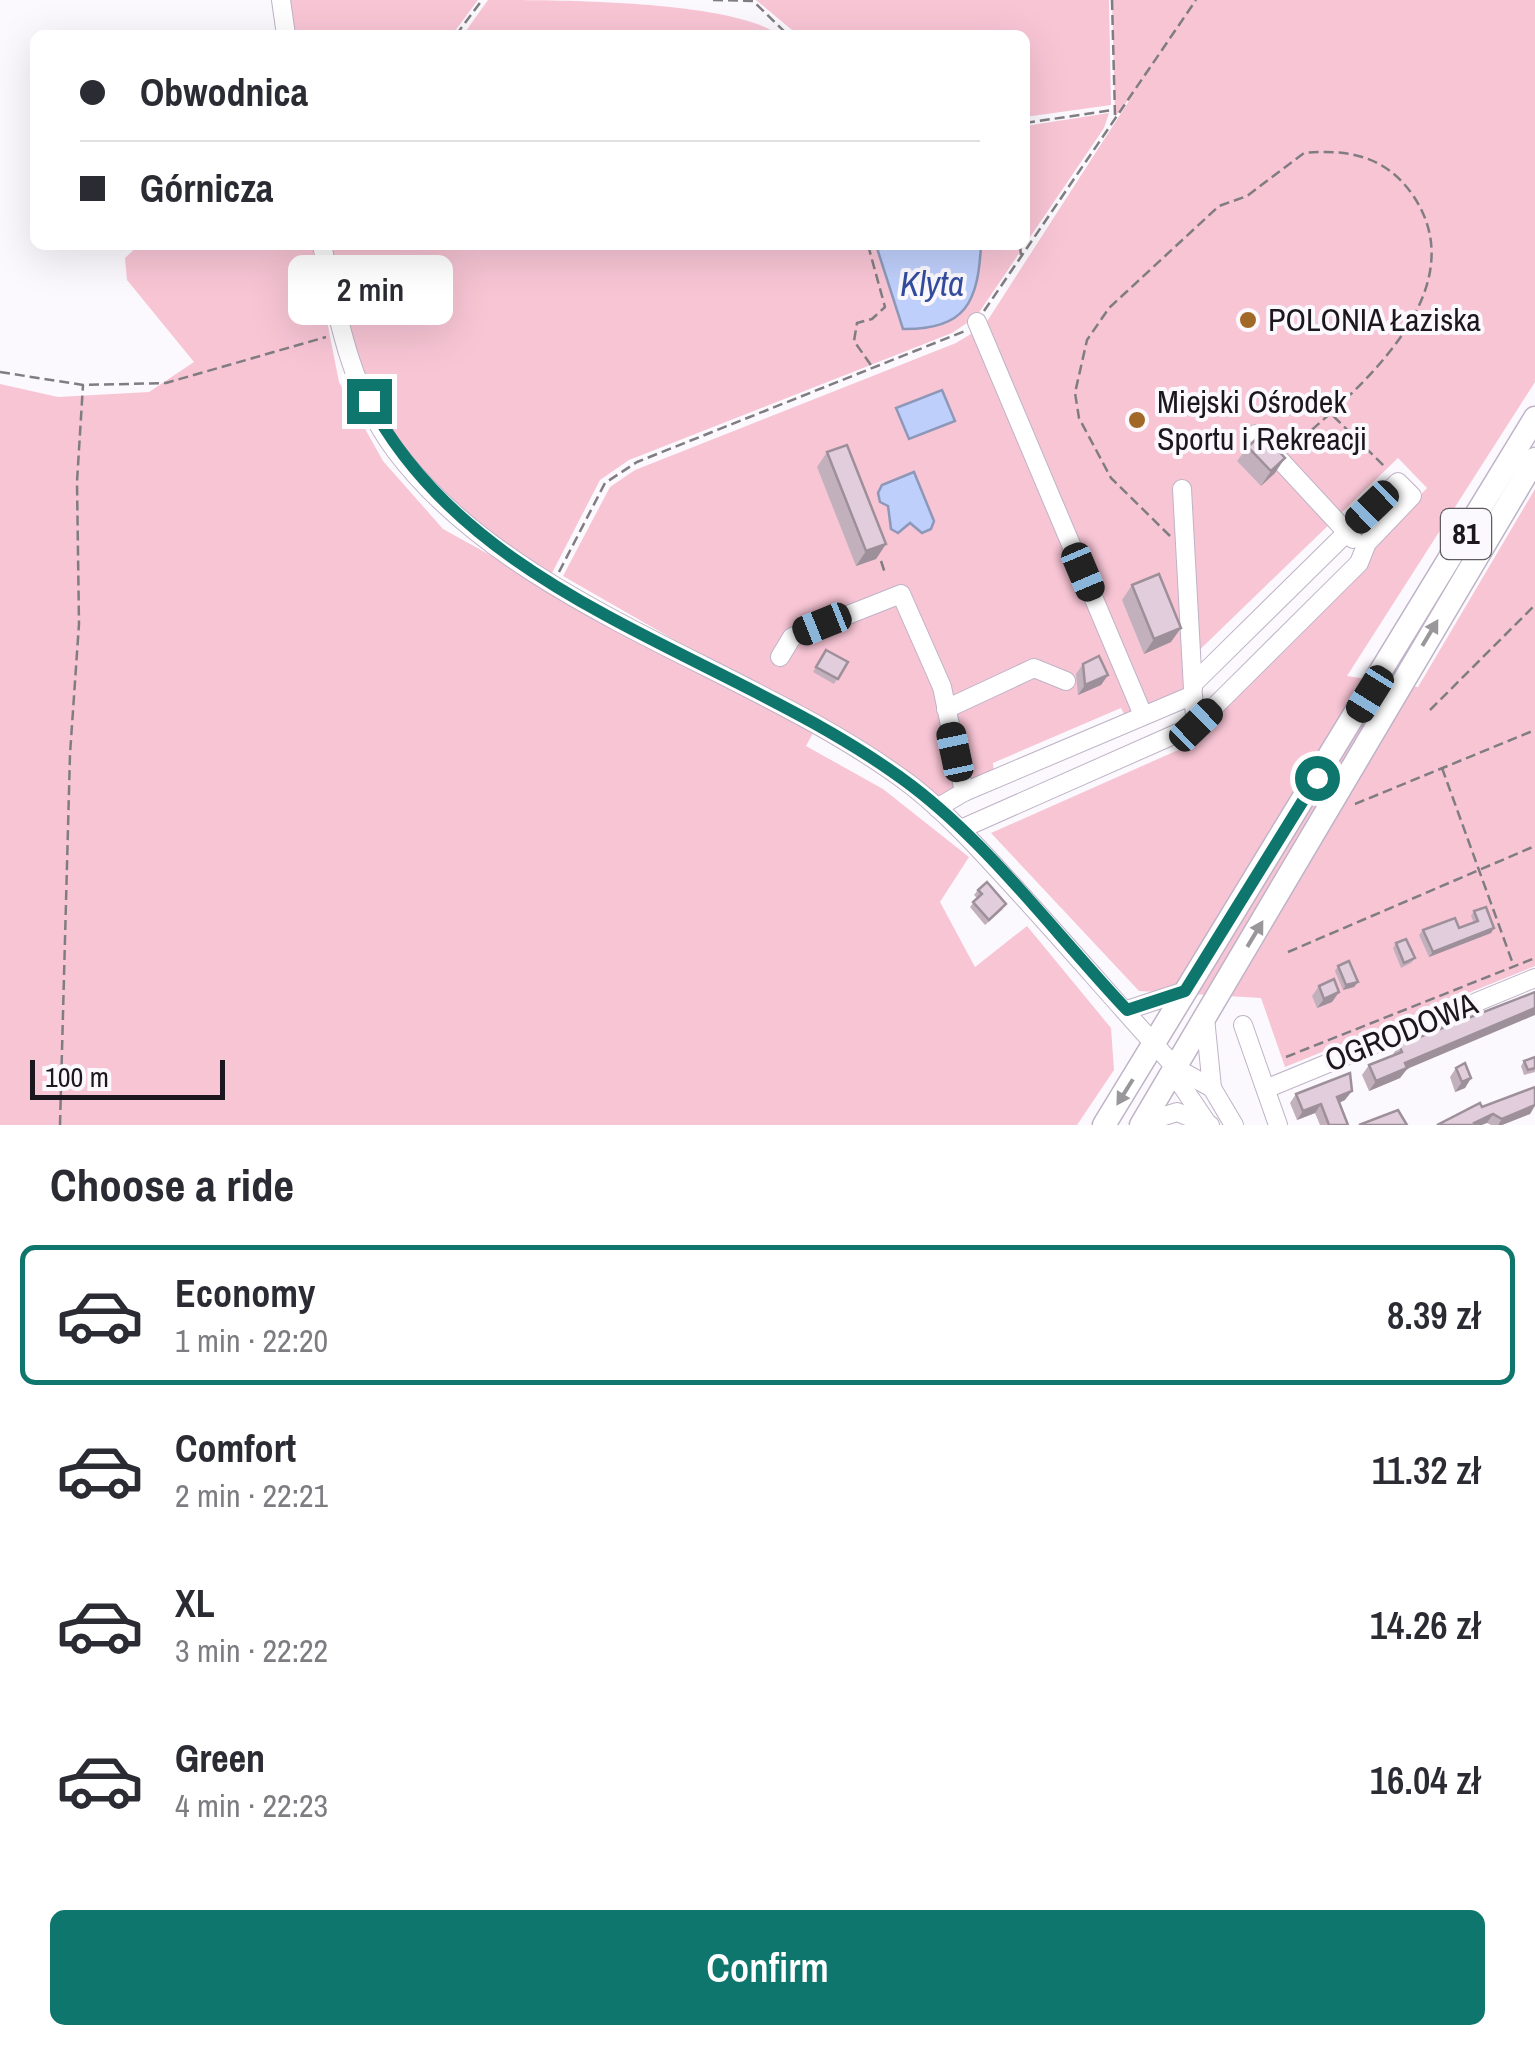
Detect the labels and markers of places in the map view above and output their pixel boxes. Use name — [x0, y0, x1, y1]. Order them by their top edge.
place label: POLONIA Łaziska — [1268, 298, 1481, 341]
marker: POLONIA Łaziska — [1237, 309, 1259, 331]
place label: Miejski Ośrodek Sportu i Rekreacji — [1157, 380, 1367, 460]
marker: Miejski Ośrodek Sportu i Rekreacji — [1126, 409, 1148, 431]

